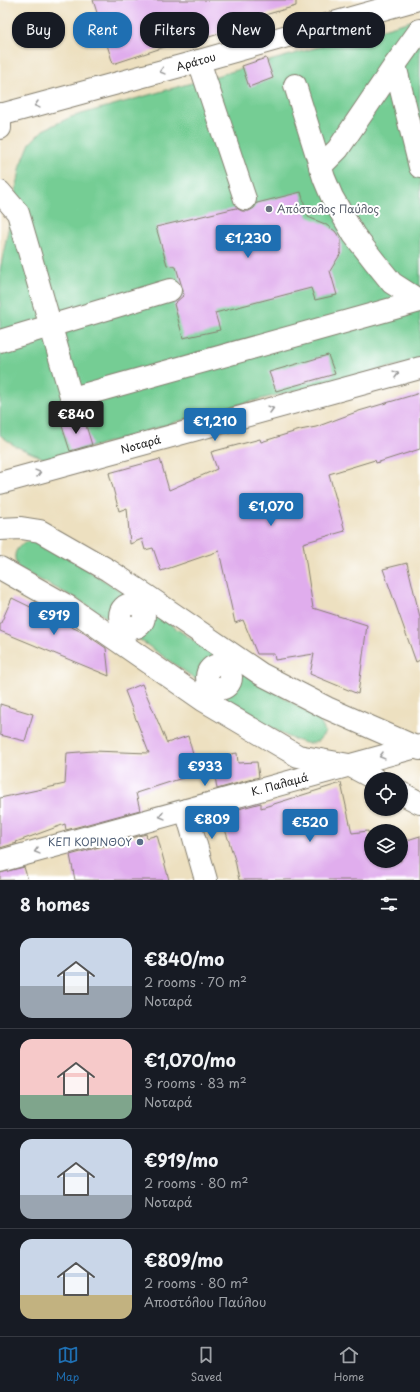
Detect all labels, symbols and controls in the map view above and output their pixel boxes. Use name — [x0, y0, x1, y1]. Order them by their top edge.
chip: Buy — [12, 12, 65, 48]
chip: Rent — [73, 12, 132, 48]
chip: Filters — [140, 12, 209, 48]
chip: New — [217, 12, 275, 48]
chip: Apartment — [283, 12, 385, 48]
street label: Αράτου — [174, 48, 218, 75]
one-way arrow — [159, 66, 166, 75]
one-way arrow — [33, 100, 40, 109]
place label: Απόστολος Παύλος — [277, 200, 379, 217]
marker: Απόστολος Παύλος — [264, 204, 274, 214]
pin: €1,230 — [215, 225, 281, 259]
text: €1,230 — [225, 228, 271, 247]
one-way arrow — [392, 370, 399, 379]
pin: €840 — [52, 401, 100, 435]
text: €840 — [58, 404, 94, 423]
one-way arrow — [267, 405, 274, 414]
pin: €1,210 — [182, 408, 248, 442]
text: €1,210 — [193, 411, 237, 430]
street label: Νοταρά — [119, 430, 163, 458]
one-way arrow — [34, 469, 41, 478]
pin: €1,070 — [238, 493, 304, 527]
text: €1,070 — [248, 496, 294, 515]
pin: €919 — [30, 602, 78, 636]
text: €919 — [38, 605, 70, 624]
one-way arrow — [379, 751, 386, 760]
pin: €933 — [181, 753, 229, 787]
text: €933 — [188, 756, 222, 775]
street label: Κ. Παλαμά — [249, 768, 310, 800]
map controls — [364, 772, 408, 868]
button: locate — [364, 772, 408, 816]
pin: €809 — [188, 806, 236, 840]
text: €809 — [194, 809, 230, 828]
pin: €520 — [286, 809, 334, 843]
one-way arrow — [159, 811, 166, 820]
text: €520 — [292, 812, 328, 831]
button: layers — [364, 824, 408, 868]
place label: ΚΕΠ ΚΟΡΙΝΘΟΥ — [48, 833, 132, 850]
marker: ΚΕΠ ΚΟΡΙΝΘΟΥ — [135, 837, 145, 847]
one-way arrow — [34, 846, 41, 855]
text: 8 homes — [20, 891, 90, 917]
icon: filters — [378, 893, 400, 915]
text: €840/mo — [144, 946, 224, 972]
icon: home — [52, 954, 100, 1002]
text: 2 rooms · 70 m² — [144, 972, 247, 991]
text: Νοταρά — [144, 991, 192, 1010]
text: €1,070/mo — [144, 1047, 236, 1073]
icon: home — [52, 1055, 100, 1103]
text: 3 rooms · 83 m² — [144, 1073, 247, 1092]
text: Νοταρά — [144, 1092, 192, 1111]
text: €919/mo — [144, 1147, 218, 1173]
icon: home — [52, 1155, 100, 1203]
text: 2 rooms · 80 m² — [144, 1173, 249, 1192]
text: Νοταρά — [144, 1192, 192, 1211]
text: €809/mo — [144, 1247, 223, 1273]
icon: home — [52, 1255, 100, 1303]
text: 2 rooms · 80 m² — [144, 1273, 249, 1292]
text: Αποστόλου Παύλου — [144, 1292, 266, 1311]
tab: Map — [56, 1344, 79, 1385]
tab: Saved — [191, 1344, 222, 1385]
tab: Home — [334, 1344, 364, 1385]

